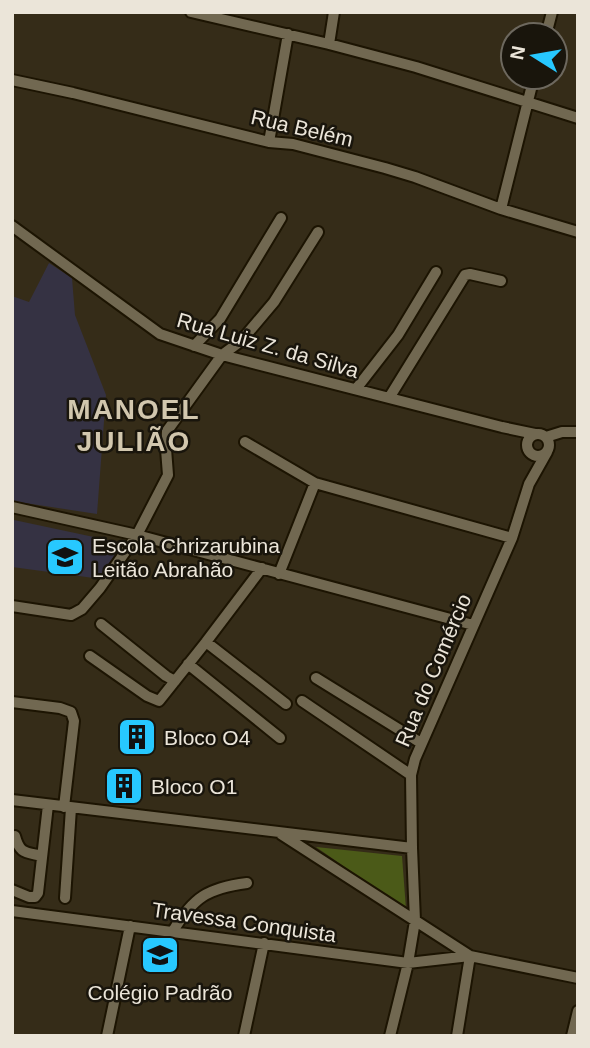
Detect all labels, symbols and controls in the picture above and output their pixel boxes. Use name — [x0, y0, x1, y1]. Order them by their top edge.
north arrow — [499, 21, 569, 91]
text: N — [506, 44, 529, 62]
street label: Rua Belém — [249, 105, 355, 151]
street label: Rua Luiz Z. da Silva — [175, 308, 362, 382]
district label: MANOEL JULIÃO — [67, 394, 201, 457]
place label: Escola Chrizarubina Leitão Abrahão — [92, 534, 280, 581]
school or university icon: Escola Chrizarubina Leitão Abrahão — [44, 536, 86, 578]
street label: Rua do Comércio — [390, 590, 476, 750]
building icon: Bloco O4 — [116, 716, 158, 758]
place label: Bloco O4 — [164, 726, 251, 749]
building icon: Bloco O1 — [103, 765, 145, 807]
place label: Bloco O1 — [151, 775, 237, 798]
street label: Travessa Conquista — [150, 898, 338, 946]
school or university icon: Colégio Padrão — [139, 934, 181, 976]
place label: Colégio Padrão — [88, 981, 232, 1004]

